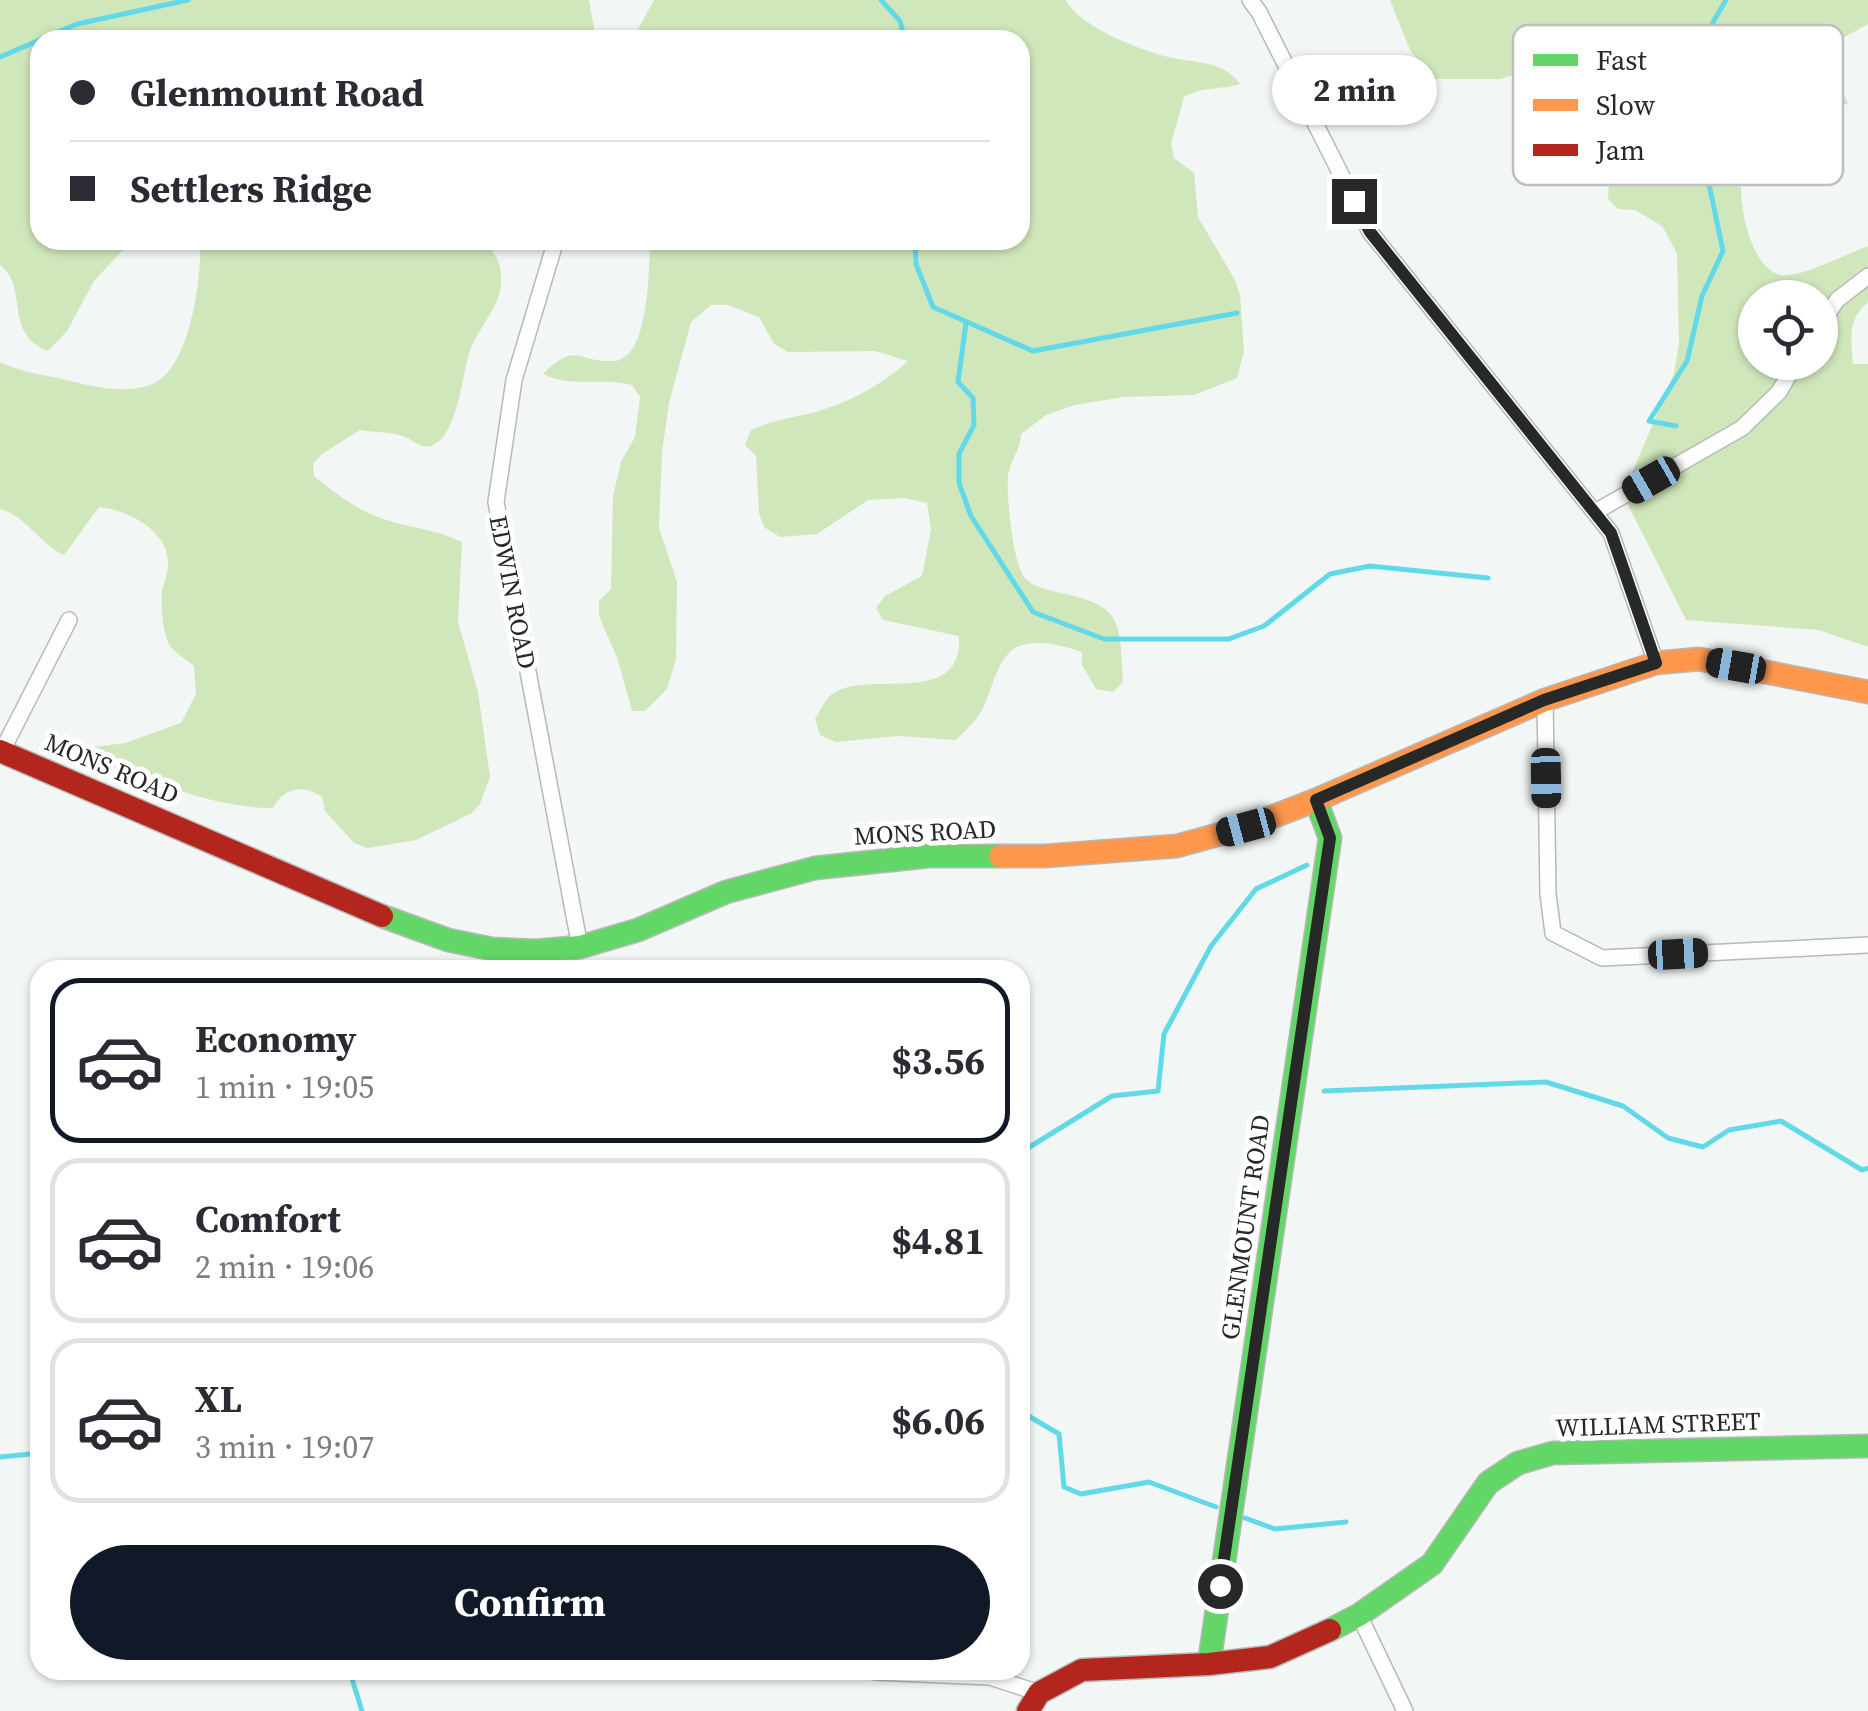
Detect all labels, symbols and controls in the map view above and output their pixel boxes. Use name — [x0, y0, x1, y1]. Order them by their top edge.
legend — [1513, 25, 1843, 185]
text: Fast — [1596, 41, 1647, 79]
callout: 2 min — [1272, 56, 1436, 126]
text: Glenmount Road — [130, 67, 424, 119]
text: 2 min — [1313, 68, 1396, 112]
text: Slow — [1596, 86, 1656, 124]
text: Jam — [1595, 131, 1645, 169]
text: Settlers Ridge — [130, 163, 372, 215]
route end — [1332, 179, 1377, 224]
map controls — [1738, 280, 1838, 380]
button: locate — [1738, 280, 1838, 380]
car — [1618, 452, 1684, 508]
street label: EDWIN ROAD — [481, 512, 545, 672]
car — [1704, 646, 1768, 686]
street label: MONS ROAD — [40, 725, 184, 811]
car — [1530, 748, 1562, 808]
car — [1213, 805, 1279, 849]
street label: MONS ROAD — [853, 811, 997, 853]
car — [1647, 937, 1709, 971]
text: Economy — [195, 1013, 357, 1065]
icon: car — [75, 1016, 165, 1106]
text: $3.56 — [891, 1035, 985, 1087]
text: 1 min · 19:05 — [195, 1065, 374, 1109]
street label: GLENMOUNT ROAD — [1212, 1112, 1278, 1342]
text: Comfort — [195, 1193, 341, 1245]
icon: car — [75, 1196, 165, 1286]
text: $4.81 — [891, 1215, 985, 1267]
text: 2 min · 19:06 — [195, 1245, 374, 1289]
text: XL — [195, 1373, 242, 1425]
icon: car — [75, 1376, 165, 1466]
text: $6.06 — [891, 1395, 985, 1447]
street label: WILLIAM STREET — [1555, 1403, 1761, 1445]
text: 3 min · 19:07 — [195, 1425, 374, 1469]
button: Confirm — [70, 1545, 990, 1660]
route start — [1198, 1564, 1243, 1609]

